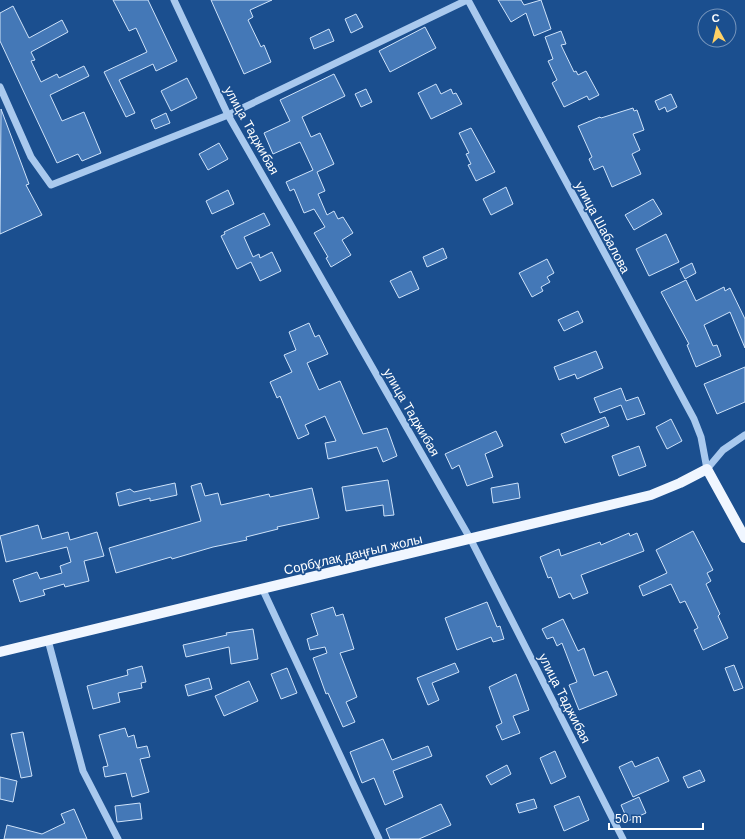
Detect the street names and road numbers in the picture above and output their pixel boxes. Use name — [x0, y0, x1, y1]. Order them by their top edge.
street label: улица Таджибая — [221, 83, 282, 177]
street label: улица Шабалова — [572, 179, 633, 276]
street label: улица Таджибая — [380, 366, 443, 459]
street label: Сорбұлақ даңғыл жолы — [282, 531, 424, 578]
street label: улица Таджибая — [535, 651, 594, 746]

